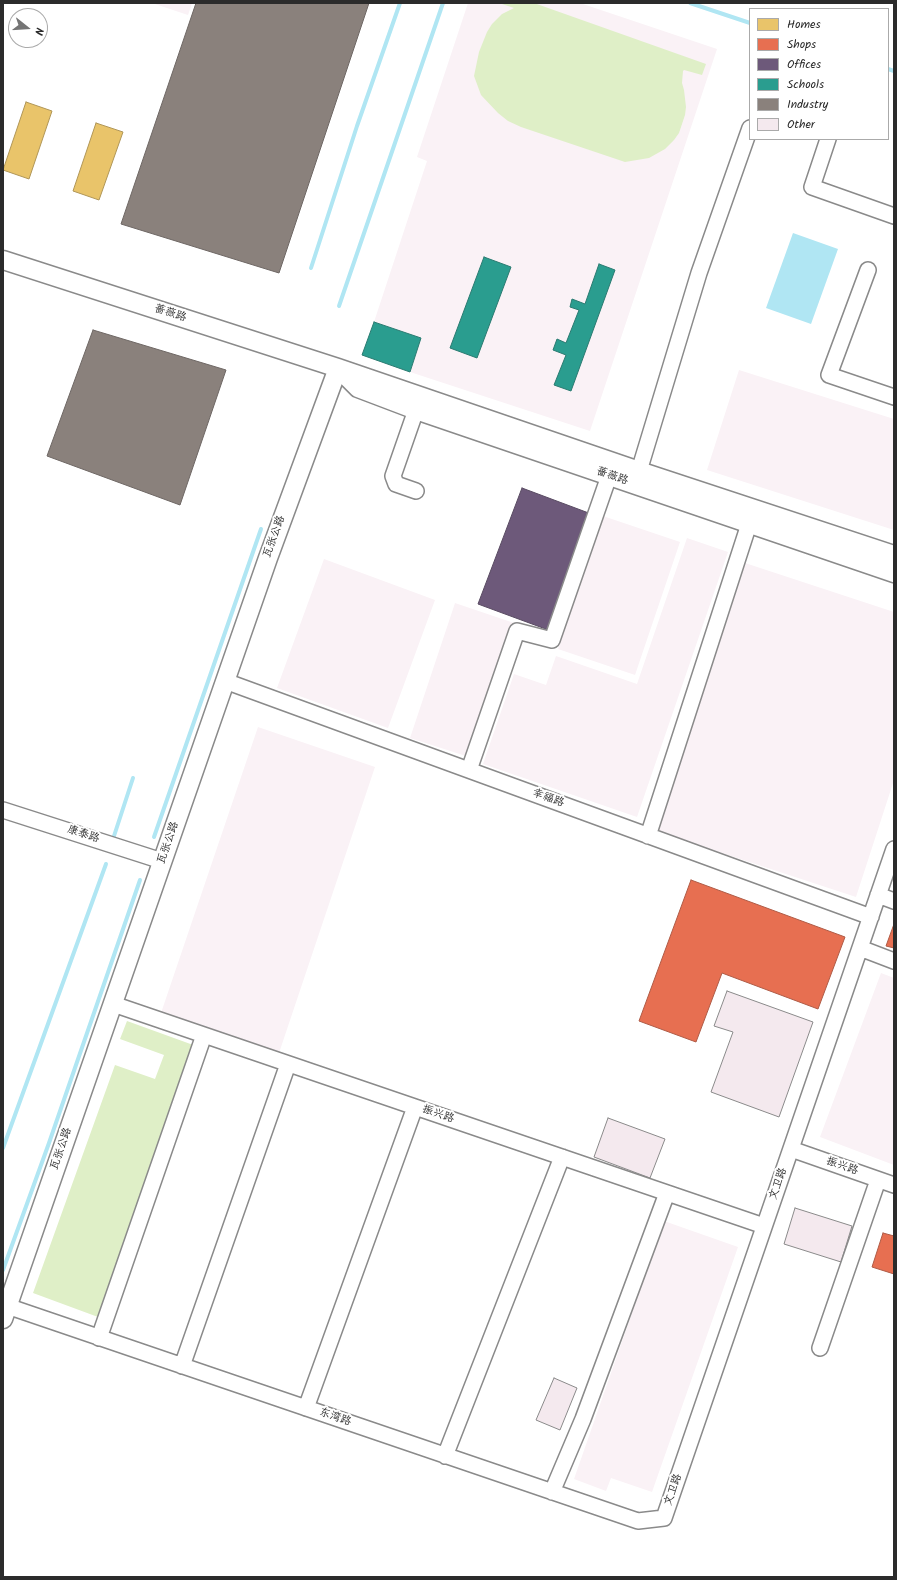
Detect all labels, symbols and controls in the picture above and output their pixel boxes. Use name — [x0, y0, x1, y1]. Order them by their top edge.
north arrow — [8, 8, 48, 48]
legend — [749, 8, 889, 140]
text: Homes — [787, 15, 821, 34]
text: N — [29, 25, 48, 37]
text: Shops — [787, 35, 816, 54]
text: Offices — [787, 55, 821, 74]
text: Schools — [787, 75, 824, 94]
text: Industry — [787, 95, 828, 114]
text: Other — [787, 115, 815, 134]
street label: 蔷薇路 — [152, 303, 188, 325]
street label: 蔷薇路 — [594, 465, 630, 489]
street label: 瓦张公路 — [261, 514, 289, 560]
street label: 幸福路 — [530, 787, 566, 811]
street label: 瓦张公路 — [156, 820, 182, 866]
street label: 康泰路 — [65, 824, 101, 846]
street label: 振兴路 — [420, 1103, 456, 1127]
street label: 瓦张公路 — [49, 1126, 75, 1172]
street label: 振兴路 — [824, 1155, 860, 1179]
street label: 文卫路 — [767, 1166, 791, 1202]
street label: 东湾路 — [317, 1406, 353, 1430]
street label: 文卫路 — [662, 1472, 686, 1508]

